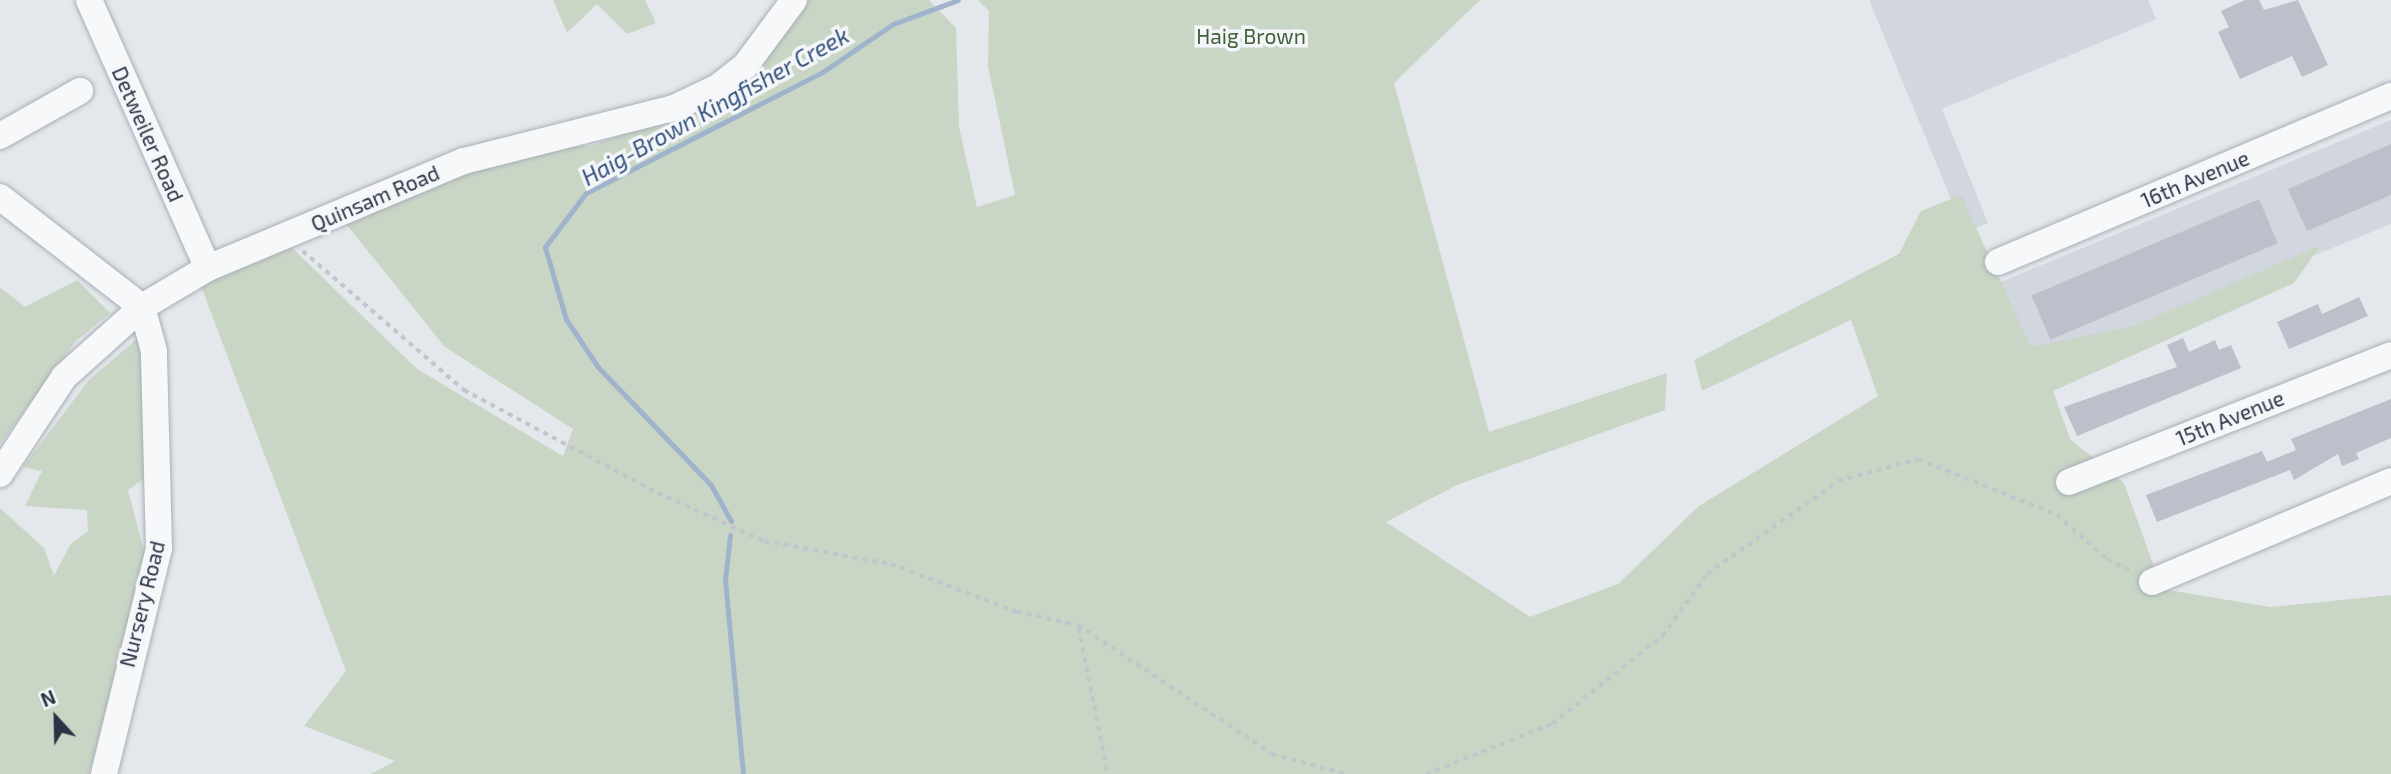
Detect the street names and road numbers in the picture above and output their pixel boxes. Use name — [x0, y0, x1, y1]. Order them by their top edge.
street label: Detweiler Road — [107, 62, 189, 206]
street label: 16th Avenue — [2137, 145, 2253, 213]
street label: Quinsam Road — [307, 160, 443, 236]
street label: 15th Avenue — [2172, 385, 2288, 451]
street label: Nursery Road — [114, 538, 170, 670]

